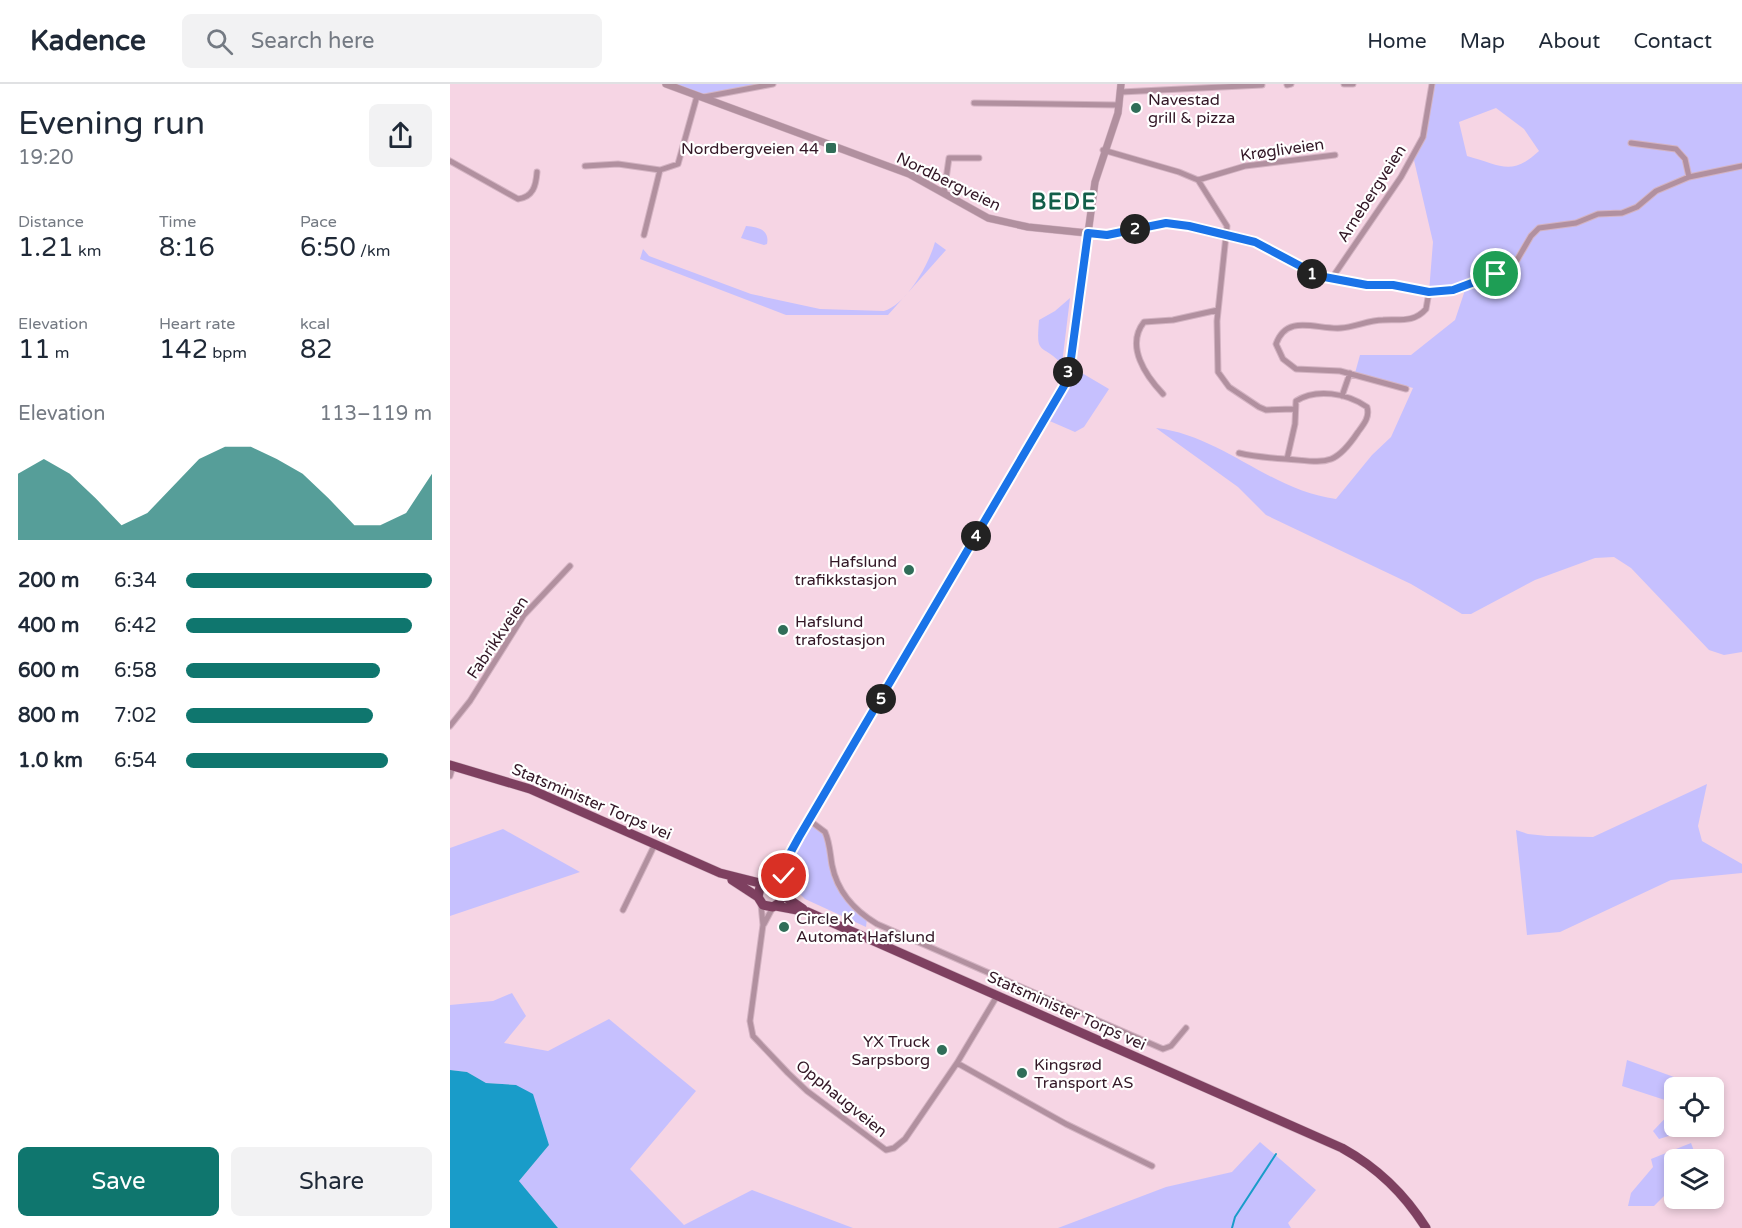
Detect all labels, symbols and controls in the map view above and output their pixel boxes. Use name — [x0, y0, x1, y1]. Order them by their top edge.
search box — [182, 14, 602, 68]
text: Kadence — [30, 24, 146, 58]
icon: search — [203, 25, 236, 58]
text: Search here — [251, 28, 374, 54]
text: Home — [1367, 29, 1427, 54]
text: Map — [1460, 29, 1505, 54]
text: About — [1538, 29, 1600, 54]
text: Contact — [1633, 29, 1712, 54]
place label: Navestad grill & pizza — [1148, 90, 1235, 128]
marker: Navestad grill & pizza — [1129, 101, 1143, 115]
text: Evening run — [18, 104, 205, 143]
button: share — [369, 104, 432, 167]
street label: Krøgliveien — [1239, 134, 1325, 166]
place label: Nordbergveien 44 — [681, 139, 819, 159]
marker: Nordbergveien 44 — [824, 141, 838, 155]
street label: Arnebergveien — [1333, 141, 1411, 246]
text: 19:20 — [18, 146, 73, 170]
street label: Nordbergveien — [893, 148, 1004, 216]
district label: BEDE — [1031, 189, 1097, 215]
text: Distance — [18, 212, 84, 232]
text: Time — [159, 212, 196, 232]
text: Pace — [300, 212, 337, 232]
pin: 2 — [1120, 214, 1150, 244]
text: 2 — [1130, 219, 1140, 239]
text: 1.21 — [18, 232, 74, 263]
text: 8:16 — [159, 232, 215, 263]
text: 6:50 — [300, 232, 356, 263]
text: km — [74, 241, 101, 261]
text: /km — [356, 241, 390, 261]
pin — [1470, 248, 1521, 299]
icon: arrive — [1479, 257, 1512, 290]
pin: 1 — [1297, 259, 1327, 289]
text: 1 — [1307, 264, 1317, 284]
text: Elevation — [18, 314, 88, 334]
text: Heart rate — [159, 314, 235, 334]
text: kcal — [300, 314, 330, 334]
text: 11 — [18, 334, 51, 365]
text: 142 — [159, 334, 208, 365]
text: 82 — [300, 334, 333, 365]
text: m — [51, 343, 70, 363]
text: bpm — [208, 343, 247, 363]
pin: 3 — [1053, 357, 1083, 387]
text: 3 — [1063, 362, 1073, 382]
text: Elevation — [18, 402, 105, 426]
text: 113–119 m — [319, 402, 432, 426]
pin: 4 — [961, 521, 991, 551]
text: 4 — [971, 526, 981, 546]
place label: Hafslund trafikkstasjon — [794, 552, 897, 590]
marker: Hafslund trafikkstasjon — [902, 563, 916, 577]
text: 200 m — [18, 569, 79, 593]
text: 6:34 — [114, 569, 157, 593]
street label: Fabrikkveien — [463, 592, 533, 683]
place label: Hafslund trafostasjon — [795, 612, 885, 650]
text: 400 m — [18, 614, 79, 638]
text: 6:42 — [114, 614, 157, 638]
marker: Hafslund trafostasjon — [776, 623, 790, 637]
text: 600 m — [18, 659, 79, 683]
text: 6:58 — [114, 659, 157, 683]
pin: 5 — [866, 684, 896, 714]
text: 5 — [876, 689, 886, 709]
text: 800 m — [18, 704, 79, 728]
text: 7:02 — [114, 704, 157, 728]
text: 1.0 km — [18, 749, 83, 773]
text: 6:54 — [114, 749, 157, 773]
street label: Statsminister Torps vei — [509, 759, 674, 845]
pin — [758, 850, 809, 901]
icon: check — [767, 859, 800, 892]
place label: Circle K Automat Hafslund — [796, 909, 935, 947]
marker: Circle K Automat Hafslund — [777, 920, 791, 934]
street label: Statsminister Torps vei — [984, 967, 1149, 1055]
place label: YX Truck Sarpsborg — [851, 1032, 930, 1070]
marker: YX Truck Sarpsborg — [935, 1043, 949, 1057]
place label: Kingsrød Transport AS — [1034, 1055, 1133, 1093]
street label: Opphaugveien — [792, 1056, 891, 1142]
marker: Kingsrød Transport AS — [1015, 1066, 1029, 1080]
map controls — [1664, 1077, 1724, 1209]
button: locate — [1664, 1077, 1724, 1137]
button: Save — [18, 1147, 219, 1216]
button: Share — [231, 1147, 432, 1216]
button: layers — [1664, 1149, 1724, 1209]

